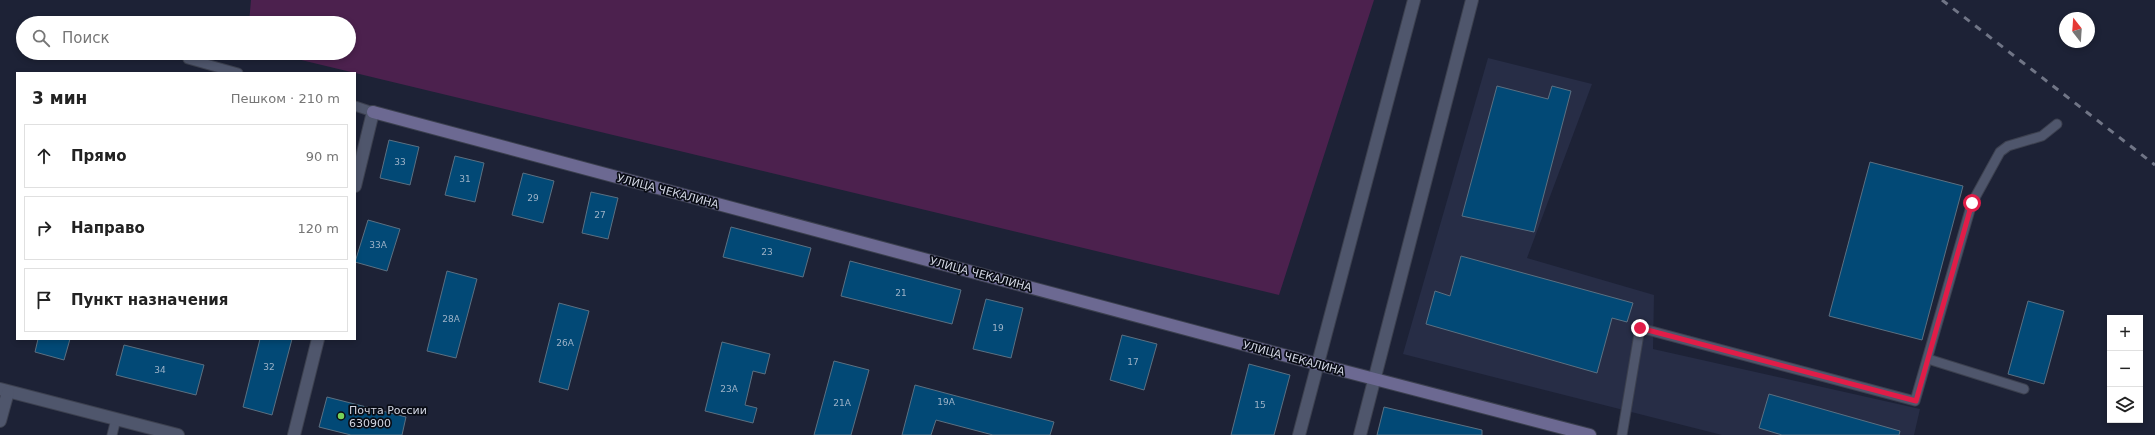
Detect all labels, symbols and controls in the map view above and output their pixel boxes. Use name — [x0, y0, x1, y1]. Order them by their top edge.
north arrow — [2059, 12, 2095, 48]
search box — [16, 16, 356, 60]
icon: search — [30, 27, 52, 49]
text: Поиск — [62, 29, 110, 47]
text: 3 мин — [32, 88, 87, 108]
text: Пешком · 210 m — [231, 91, 340, 106]
icon: ahead — [33, 145, 55, 167]
text: Прямо — [71, 147, 127, 165]
text: 90 m — [306, 149, 339, 164]
house number: 33 — [394, 157, 406, 167]
street label: УЛИЦА ЧЕКАЛИНА — [616, 172, 721, 211]
house number: 31 — [459, 174, 471, 184]
house number: 29 — [527, 193, 539, 203]
route start — [1963, 194, 1981, 212]
house number: 27 — [594, 210, 606, 220]
icon: right — [33, 217, 55, 239]
text: Направо — [71, 219, 145, 237]
text: 120 m — [297, 221, 339, 236]
house number: 33А — [369, 240, 388, 250]
house number: 23 — [761, 247, 773, 257]
street label: УЛИЦА ЧЕКАЛИНА — [929, 255, 1034, 294]
house number: 21 — [895, 288, 907, 298]
icon: arrive — [33, 289, 55, 311]
text: Пункт назначения — [71, 291, 228, 309]
house number: 28А — [442, 314, 461, 324]
map controls — [2107, 315, 2143, 423]
button: + — [2107, 315, 2143, 351]
route end — [1631, 319, 1649, 337]
house number: 19 — [992, 323, 1004, 333]
house number: 26А — [556, 338, 575, 348]
street label: УЛИЦА ЧЕКАЛИНА — [1242, 339, 1347, 378]
button: − — [2107, 351, 2143, 387]
house number: 17 — [1127, 357, 1139, 367]
house number: 32 — [263, 362, 275, 372]
house number: 34 — [154, 365, 166, 375]
house number: 23А — [720, 384, 739, 394]
button: layers — [2107, 387, 2143, 423]
house number: 19А — [937, 397, 956, 407]
house number: 21А — [833, 398, 852, 408]
house number: 15 — [1254, 400, 1266, 410]
place label: Почта России 630900 — [349, 404, 427, 430]
marker: Почта России 630900 — [336, 411, 346, 421]

